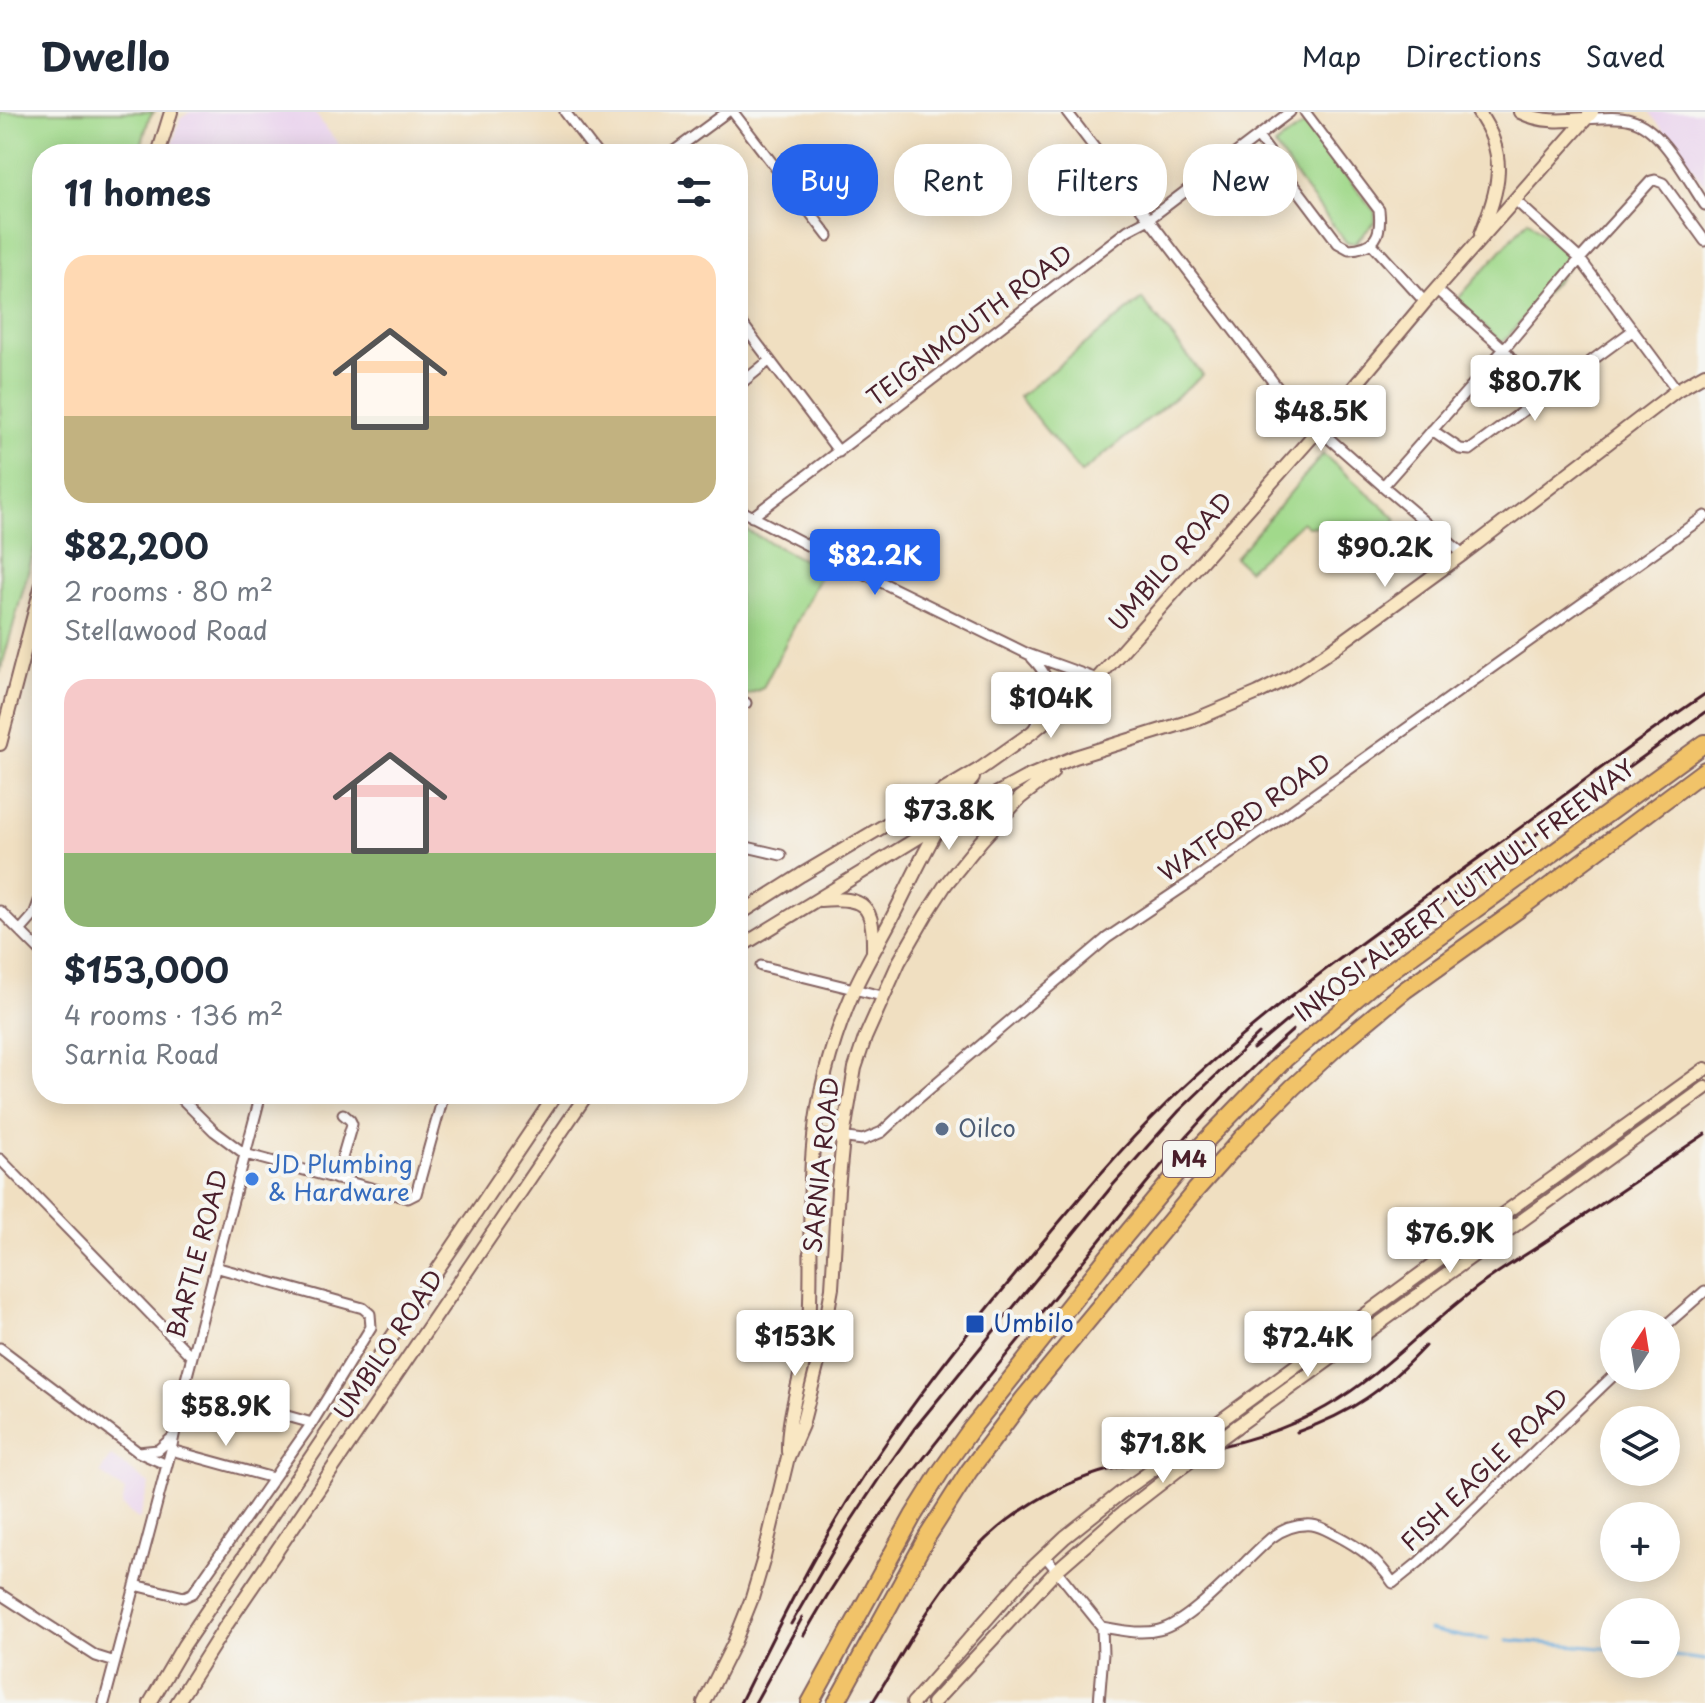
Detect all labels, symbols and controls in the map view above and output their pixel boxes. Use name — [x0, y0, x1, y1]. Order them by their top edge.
text: Dwello — [40, 27, 170, 84]
text: Map — [1302, 34, 1361, 77]
text: Directions — [1405, 34, 1542, 77]
text: Saved — [1586, 34, 1665, 77]
chip: Buy — [772, 144, 878, 216]
chip: Rent — [894, 144, 1012, 216]
chip: Filters — [1028, 144, 1167, 216]
chip: New — [1183, 144, 1297, 216]
text: 11 homes — [64, 166, 211, 218]
icon: filters — [672, 170, 716, 214]
street label: TEIGNMOUTH ROAD — [858, 235, 1079, 414]
icon: home — [318, 307, 462, 451]
pin: $80.7K — [1470, 355, 1600, 423]
text: $80.7K — [1489, 361, 1581, 400]
pin: $48.5K — [1256, 385, 1386, 453]
text: $48.5K — [1274, 391, 1368, 430]
street label: UMBILO ROAD — [1099, 483, 1240, 638]
text: $82,200 — [64, 519, 209, 571]
pin: $90.2K — [1320, 521, 1450, 589]
text: $90.2K — [1337, 527, 1433, 566]
pin: $82.2K — [810, 529, 940, 597]
text: $82.2K — [828, 535, 922, 574]
text: 2 rooms · 80 m² — [64, 571, 273, 610]
text: Stellawood Road — [64, 610, 268, 649]
pin: $104K — [995, 672, 1107, 740]
text: $104K — [1009, 678, 1093, 717]
icon: home — [318, 731, 462, 875]
street label: WATFORD ROAD — [1150, 743, 1337, 889]
street label: INKOSI ALBERT LUTHULI FREEWAY — [1286, 749, 1641, 1030]
pin: $73.8K — [884, 784, 1014, 852]
text: $73.8K — [903, 790, 995, 829]
text: $153,000 — [64, 943, 229, 995]
text: 4 rooms · 136 m² — [64, 995, 284, 1034]
text: Sarnia Road — [64, 1034, 220, 1073]
street label: SARNIA ROAD — [793, 1075, 847, 1254]
place label: Oilco — [958, 1109, 1016, 1145]
marker: Oilco — [933, 1120, 951, 1138]
road number: M4 — [1163, 1141, 1215, 1177]
place label: JD Plumbing & Hardware — [268, 1145, 413, 1209]
street label: BARTLE ROAD — [156, 1165, 236, 1342]
marker: JD Plumbing & Hardware — [243, 1170, 261, 1188]
pin: $76.9K — [1385, 1207, 1515, 1275]
text: $76.9K — [1405, 1213, 1495, 1252]
street label: UMBILO ROAD — [324, 1262, 451, 1426]
place label: Umbilo — [993, 1304, 1074, 1340]
pin: $153K — [739, 1310, 851, 1378]
north arrow — [1600, 1310, 1680, 1390]
map controls — [1600, 1310, 1680, 1678]
pin: $72.4K — [1243, 1311, 1373, 1379]
marker: Umbilo — [964, 1313, 986, 1335]
text: $153K — [754, 1316, 836, 1355]
text: $72.4K — [1262, 1317, 1354, 1356]
street label: FISH EAGLE ROAD — [1391, 1379, 1576, 1558]
pin: $58.9K — [161, 1380, 291, 1448]
text: $58.9K — [181, 1386, 271, 1425]
button: layers — [1600, 1406, 1680, 1486]
pin: $71.8K — [1098, 1417, 1228, 1485]
text: $71.8K — [1120, 1423, 1206, 1462]
button: + — [1600, 1502, 1680, 1582]
button: − — [1600, 1598, 1680, 1678]

